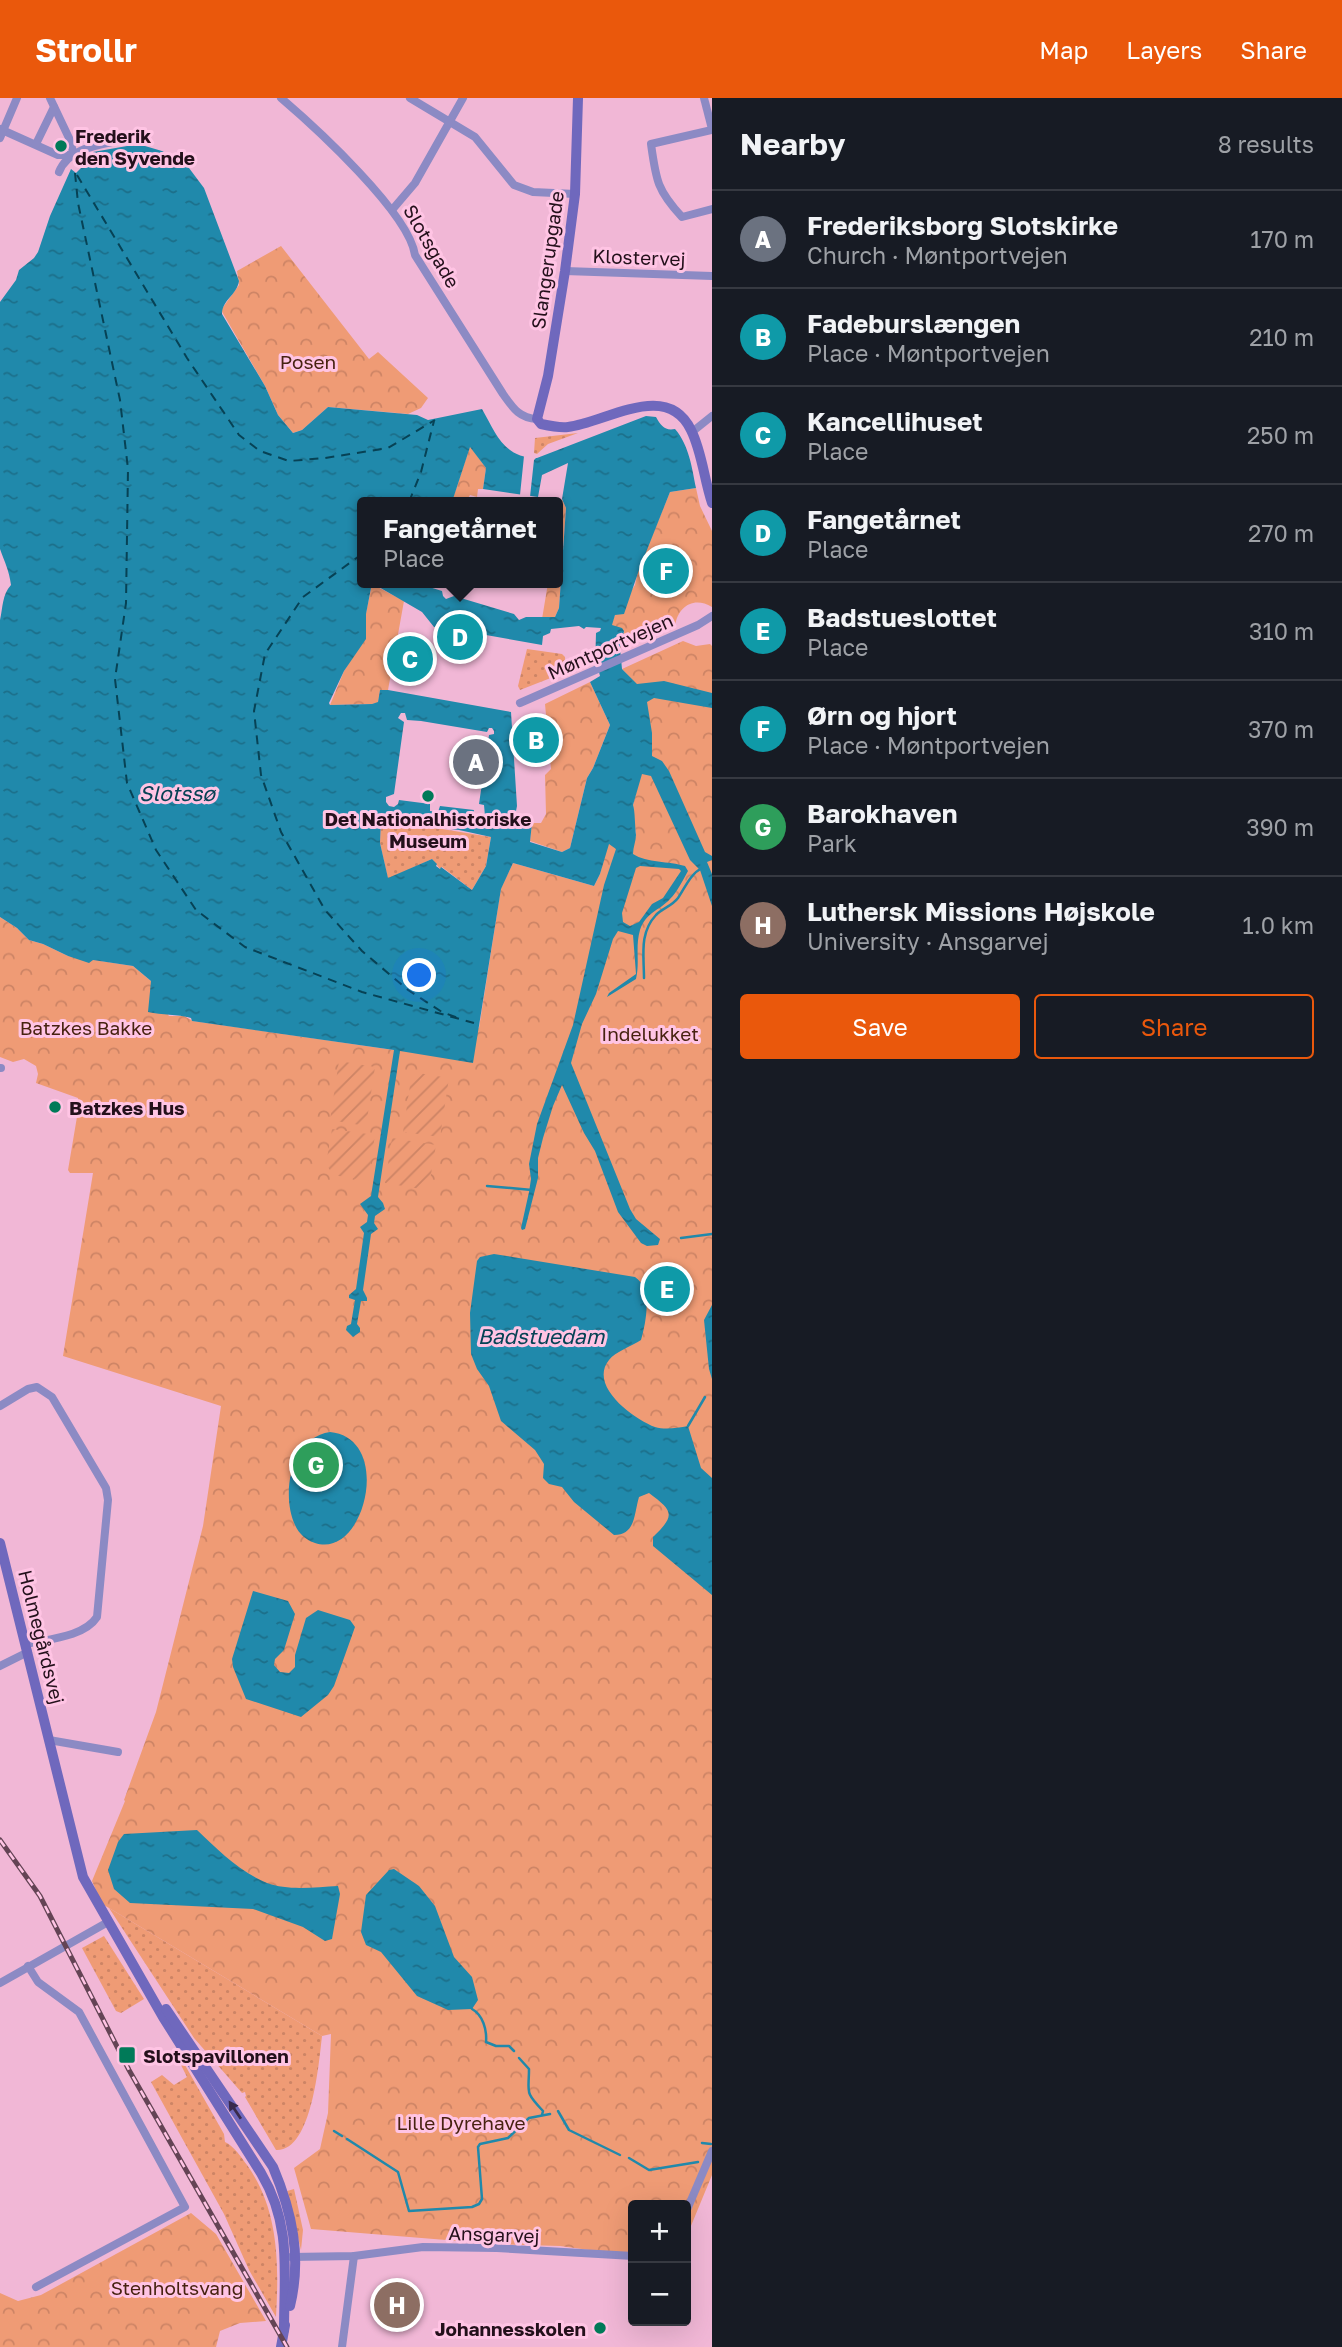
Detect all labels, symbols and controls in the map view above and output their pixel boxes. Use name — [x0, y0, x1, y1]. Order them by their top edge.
text: Strollr — [35, 30, 137, 69]
text: Map — [1039, 35, 1088, 64]
text: Layers — [1126, 35, 1202, 64]
text: Share — [1240, 35, 1307, 64]
place label: Frederik den Syvende — [75, 124, 195, 169]
text: Nearby — [740, 126, 845, 162]
text: 8 results — [1218, 130, 1314, 158]
marker: Frederik den Syvende — [53, 138, 69, 154]
street label: Slangerupgade — [526, 190, 568, 330]
street label: Slotsgade — [399, 200, 465, 292]
text: Frederiksborg Slotskirke — [807, 210, 1118, 241]
text: A — [755, 225, 771, 253]
text: 170 m — [1250, 225, 1314, 253]
text: Church · Møntportvejen — [807, 241, 1068, 269]
street label: Klostervej — [592, 244, 686, 270]
text: Fadeburslængen — [807, 308, 1020, 339]
text: B — [755, 323, 771, 351]
text: 210 m — [1249, 323, 1314, 351]
text: Place · Møntportvejen — [807, 339, 1050, 367]
park label: Posen — [280, 350, 336, 373]
text: Kancellihuset — [807, 406, 983, 437]
text: C — [755, 421, 771, 449]
text: 250 m — [1247, 421, 1314, 449]
text: Place — [807, 437, 868, 465]
popup — [357, 497, 563, 588]
text: Fangetårnet — [807, 504, 961, 535]
text: Fangetårnet — [383, 513, 537, 544]
text: D — [755, 519, 771, 547]
text: 270 m — [1248, 519, 1314, 547]
text: Place — [807, 535, 868, 563]
text: Place — [383, 544, 444, 572]
pin: F — [643, 545, 689, 597]
text: Badstueslottet — [807, 602, 997, 633]
street label: Møntportvejen — [544, 608, 676, 684]
pin: D — [437, 611, 483, 663]
text: E — [756, 617, 770, 645]
text: 310 m — [1249, 617, 1314, 645]
pin: C — [387, 633, 433, 685]
text: Place — [807, 633, 868, 661]
text: Ørn og hjort — [807, 700, 957, 731]
pin: B — [513, 714, 559, 766]
text: F — [756, 715, 770, 743]
text: 370 m — [1248, 715, 1314, 743]
text: Place · Møntportvejen — [807, 731, 1050, 759]
pin: A — [453, 736, 499, 788]
water label: Slotssø — [139, 780, 216, 806]
marker: Det Nationalhistoriske Museum — [420, 788, 436, 804]
text: Barokhaven — [807, 798, 957, 829]
place label: Det Nationalhistoriske Museum — [325, 807, 531, 852]
text: G — [755, 813, 771, 841]
text: 390 m — [1246, 813, 1314, 841]
text: Park — [807, 829, 857, 857]
text: Luthersk Missions Højskole — [807, 896, 1155, 927]
text: H — [754, 911, 772, 939]
text: 1.0 km — [1243, 911, 1314, 939]
text: University · Ansgarvej — [807, 927, 1049, 955]
your location — [402, 958, 436, 992]
button: Save — [740, 994, 1020, 1059]
button: Share — [1034, 994, 1314, 1059]
park label: Batzkes Bakke — [20, 1016, 152, 1039]
park label: Indelukket — [601, 1022, 699, 1045]
place label: Batzkes Hus — [69, 1096, 185, 1119]
marker: Batzkes Hus — [47, 1099, 63, 1115]
pin: E — [644, 1263, 690, 1315]
water label: Badstuedam — [478, 1323, 606, 1349]
pin: G — [293, 1439, 339, 1491]
street label: Holmegårdsvej — [14, 1567, 70, 1707]
place label: Slotspavillonen — [143, 2044, 289, 2067]
marker: Slotspavillonen — [117, 2045, 137, 2065]
one-way arrow — [228, 2101, 242, 2119]
park label: Lille Dyrehave — [396, 2111, 526, 2134]
map controls — [628, 2200, 691, 2326]
button: + — [628, 2200, 691, 2263]
street label: Ansgarvej — [448, 2221, 540, 2247]
button: − — [628, 2263, 691, 2326]
park label: Stenholtsvang — [111, 2276, 243, 2299]
pin: H — [374, 2279, 420, 2331]
place label: Johannesskolen — [435, 2317, 586, 2340]
marker: Johannesskolen — [592, 2320, 608, 2336]

